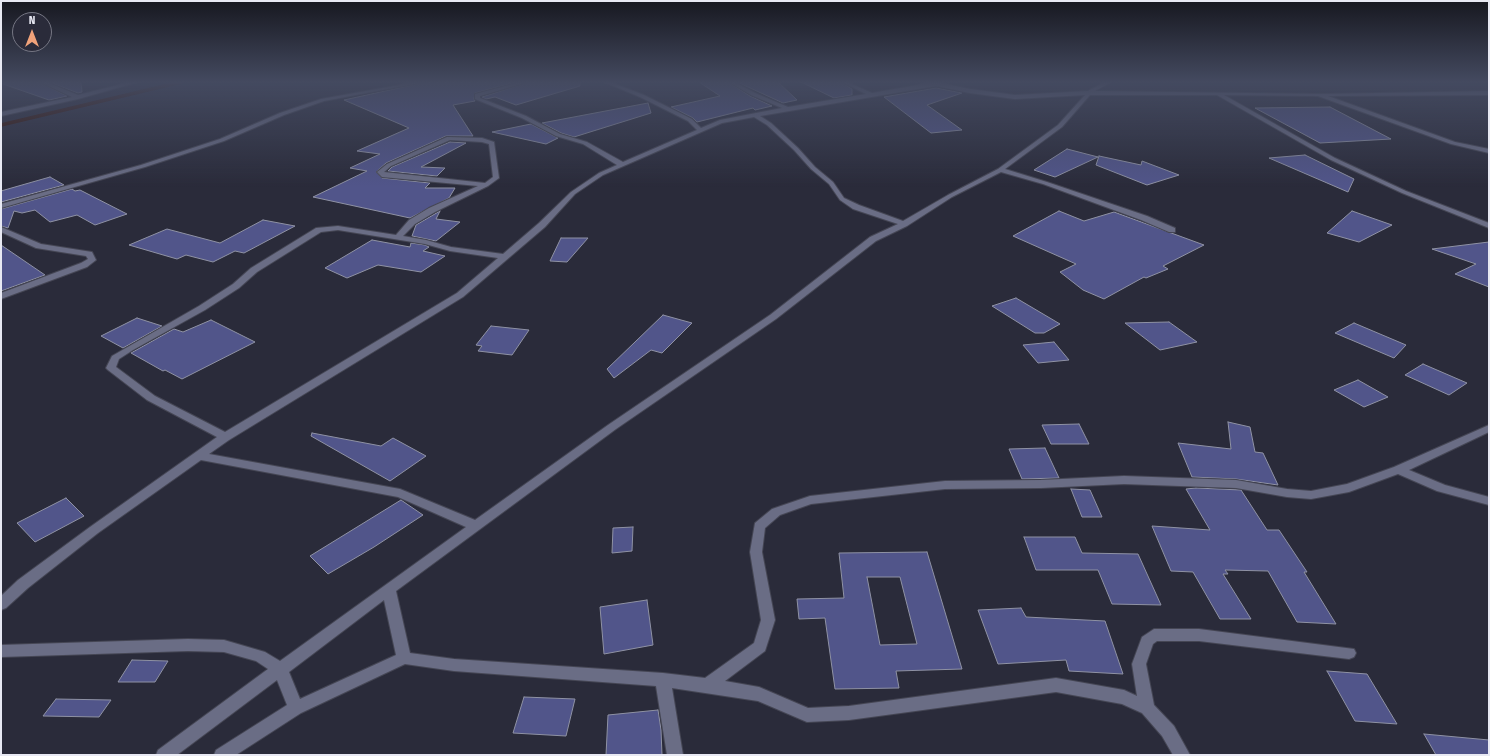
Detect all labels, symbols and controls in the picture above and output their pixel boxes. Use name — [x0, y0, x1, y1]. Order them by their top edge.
north arrow — [12, 12, 52, 52]
text: N — [29, 14, 35, 27]

